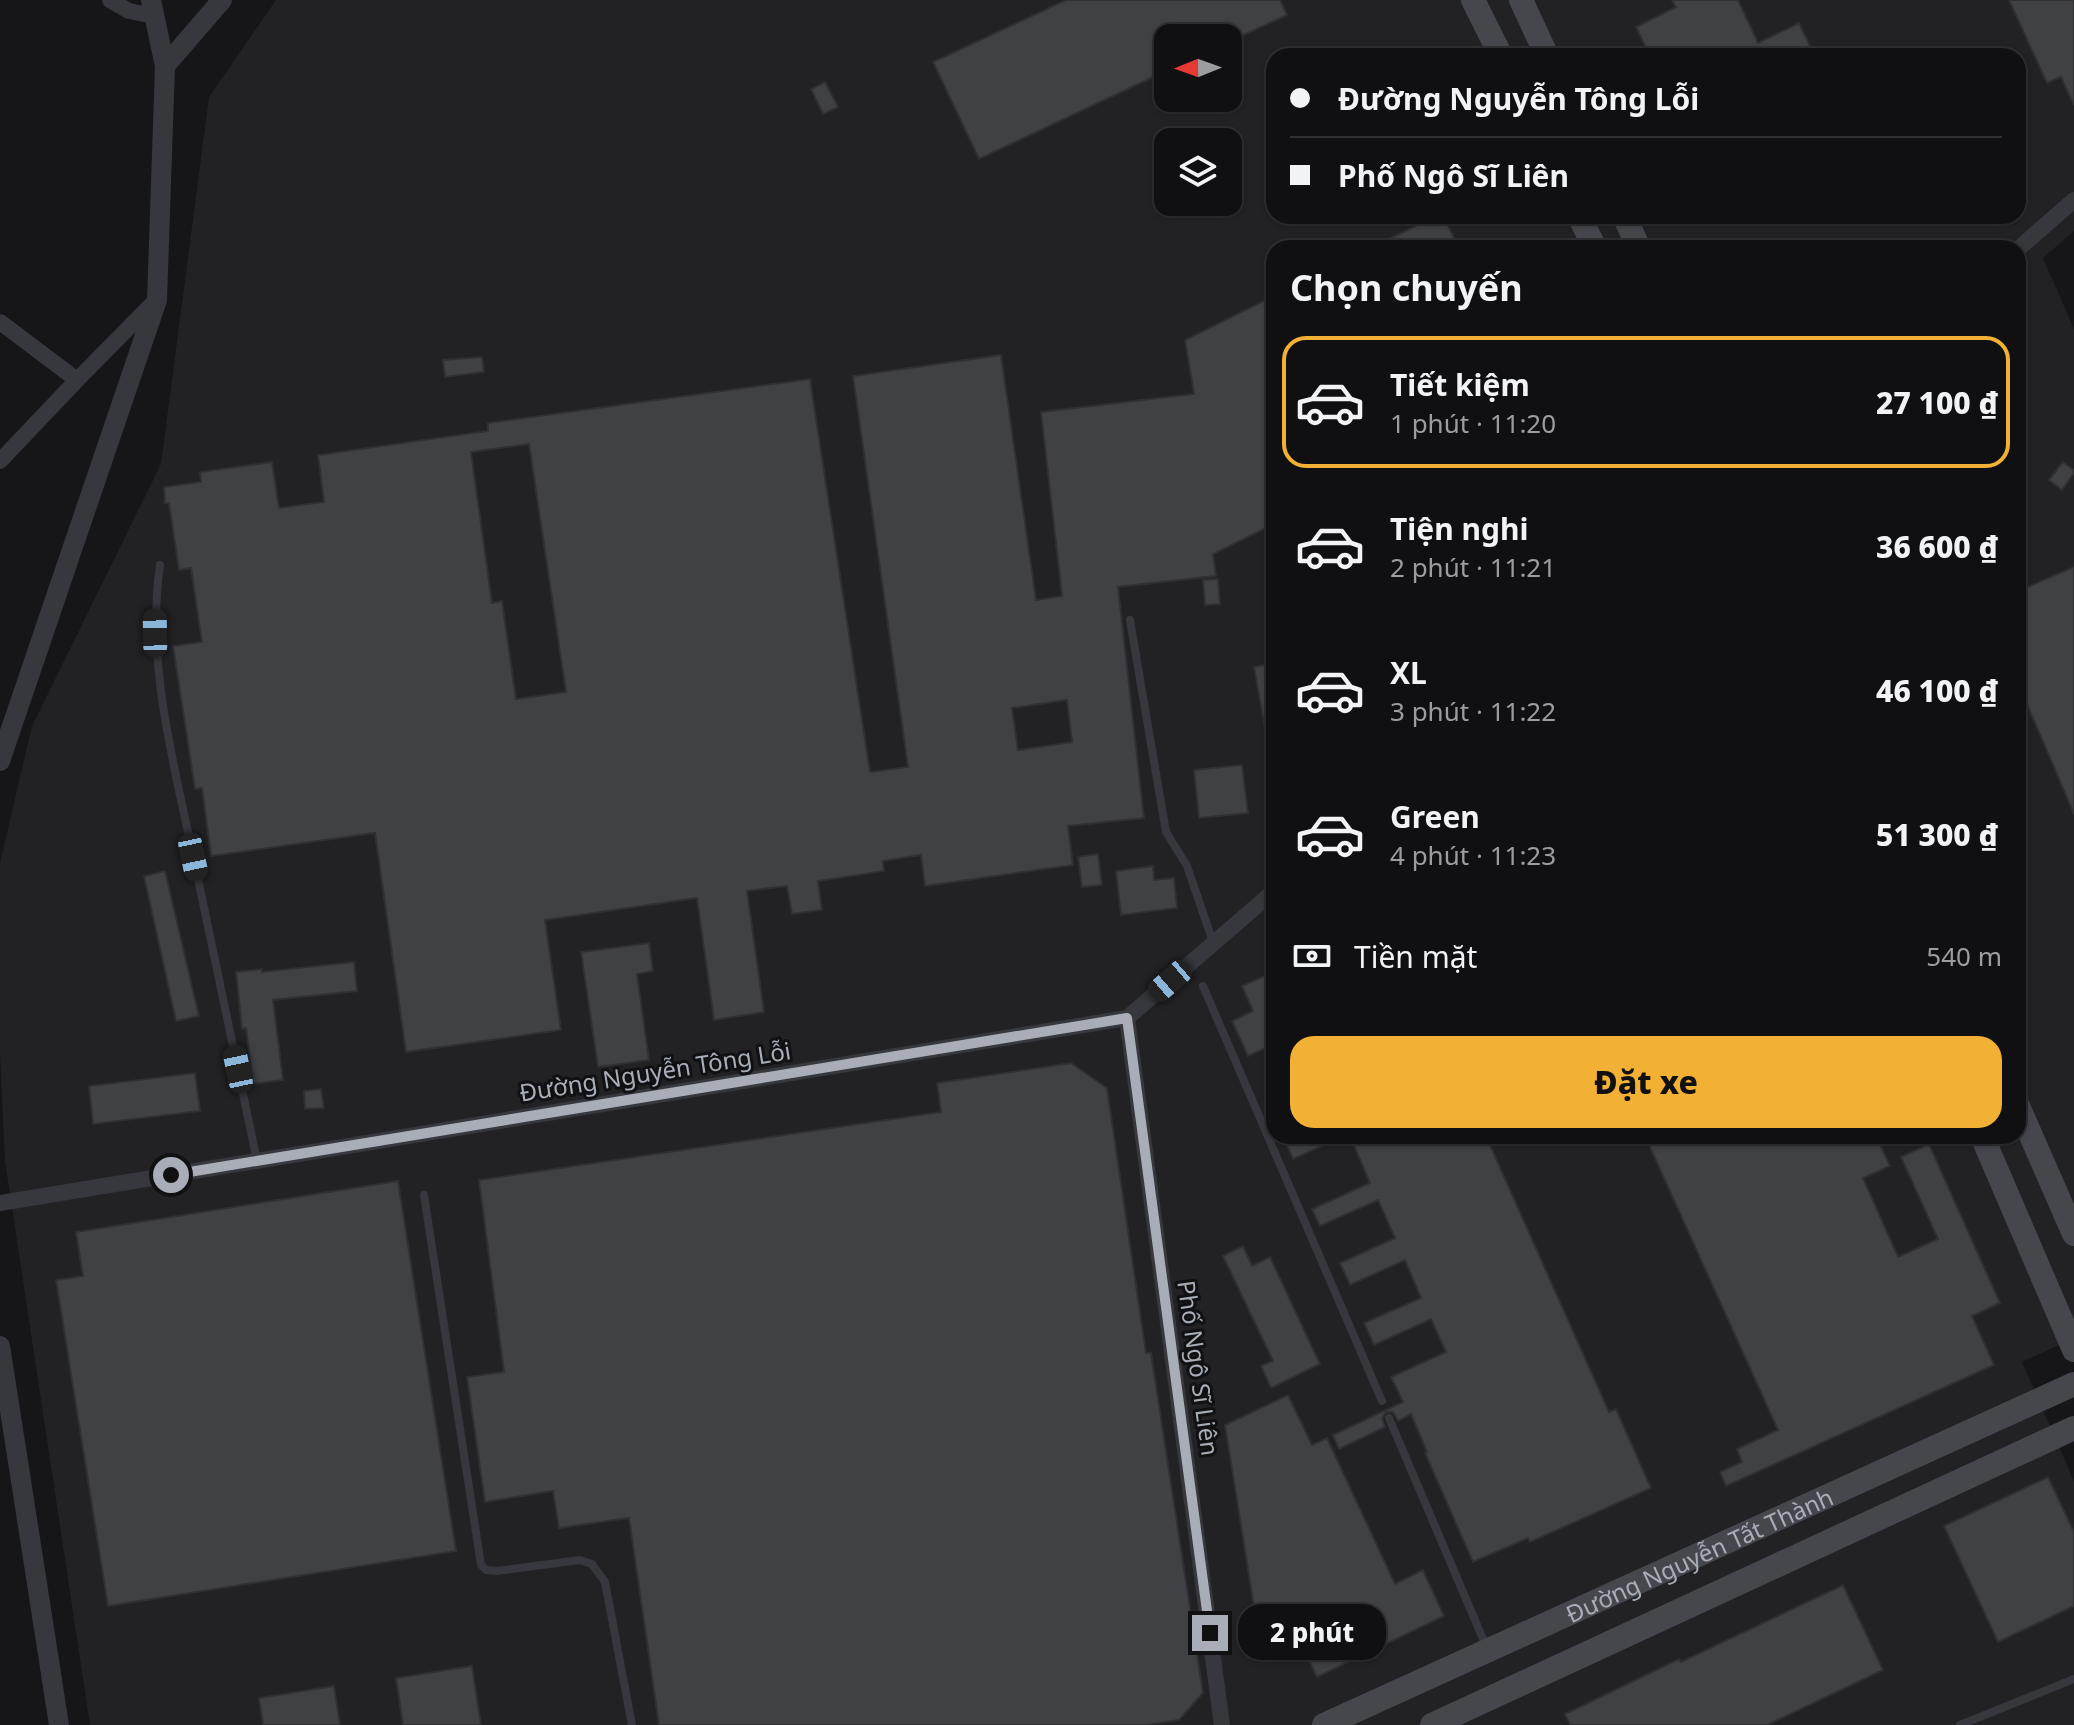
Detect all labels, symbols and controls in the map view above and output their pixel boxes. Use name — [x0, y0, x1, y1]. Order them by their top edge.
north arrow — [1154, 24, 1242, 112]
map controls — [1154, 24, 1242, 216]
text: Đường Nguyễn Tông Lỗi — [1338, 78, 1699, 119]
button: layers — [1154, 128, 1242, 216]
text: Phố Ngô Sĩ Liên — [1338, 155, 1569, 196]
text: Chọn chuyến — [1290, 263, 1523, 312]
text: Tiết kiệm — [1390, 364, 1530, 405]
icon: car — [1294, 366, 1366, 438]
text: 27 100 ₫ — [1876, 382, 1998, 423]
text: 1 phút · 11:20 — [1390, 405, 1556, 441]
text: Tiện nghi — [1390, 508, 1528, 549]
icon: car — [1294, 510, 1366, 582]
text: 36 600 ₫ — [1876, 526, 1998, 567]
text: 2 phút · 11:21 — [1390, 549, 1556, 585]
car — [143, 609, 167, 657]
text: XL — [1390, 652, 1427, 693]
icon: car — [1294, 654, 1366, 726]
text: 46 100 ₫ — [1876, 670, 1998, 711]
text: 3 phút · 11:22 — [1390, 693, 1556, 729]
text: Green — [1390, 796, 1480, 837]
icon: car — [1294, 798, 1366, 870]
text: 51 300 ₫ — [1876, 814, 1998, 855]
car — [176, 831, 210, 883]
text: 4 phút · 11:23 — [1390, 837, 1556, 873]
icon: cash — [1290, 934, 1334, 978]
text: Tiền mặt — [1354, 936, 1477, 977]
text: 540 m — [1926, 938, 2002, 974]
car — [1144, 956, 1196, 1006]
street label: Đường Nguyễn Tông Lỗi — [517, 1033, 793, 1109]
button: Đặt xe — [1290, 1036, 2002, 1128]
car — [221, 1043, 255, 1095]
route start — [153, 1157, 189, 1193]
street label: Phố Ngô Sĩ Liên — [1170, 1278, 1228, 1458]
street label: Đường Nguyễn Tất Thành — [1560, 1479, 1838, 1630]
callout: 2 phút — [1238, 1605, 1386, 1661]
text: 2 phút — [1270, 1614, 1354, 1650]
route end — [1192, 1615, 1228, 1651]

